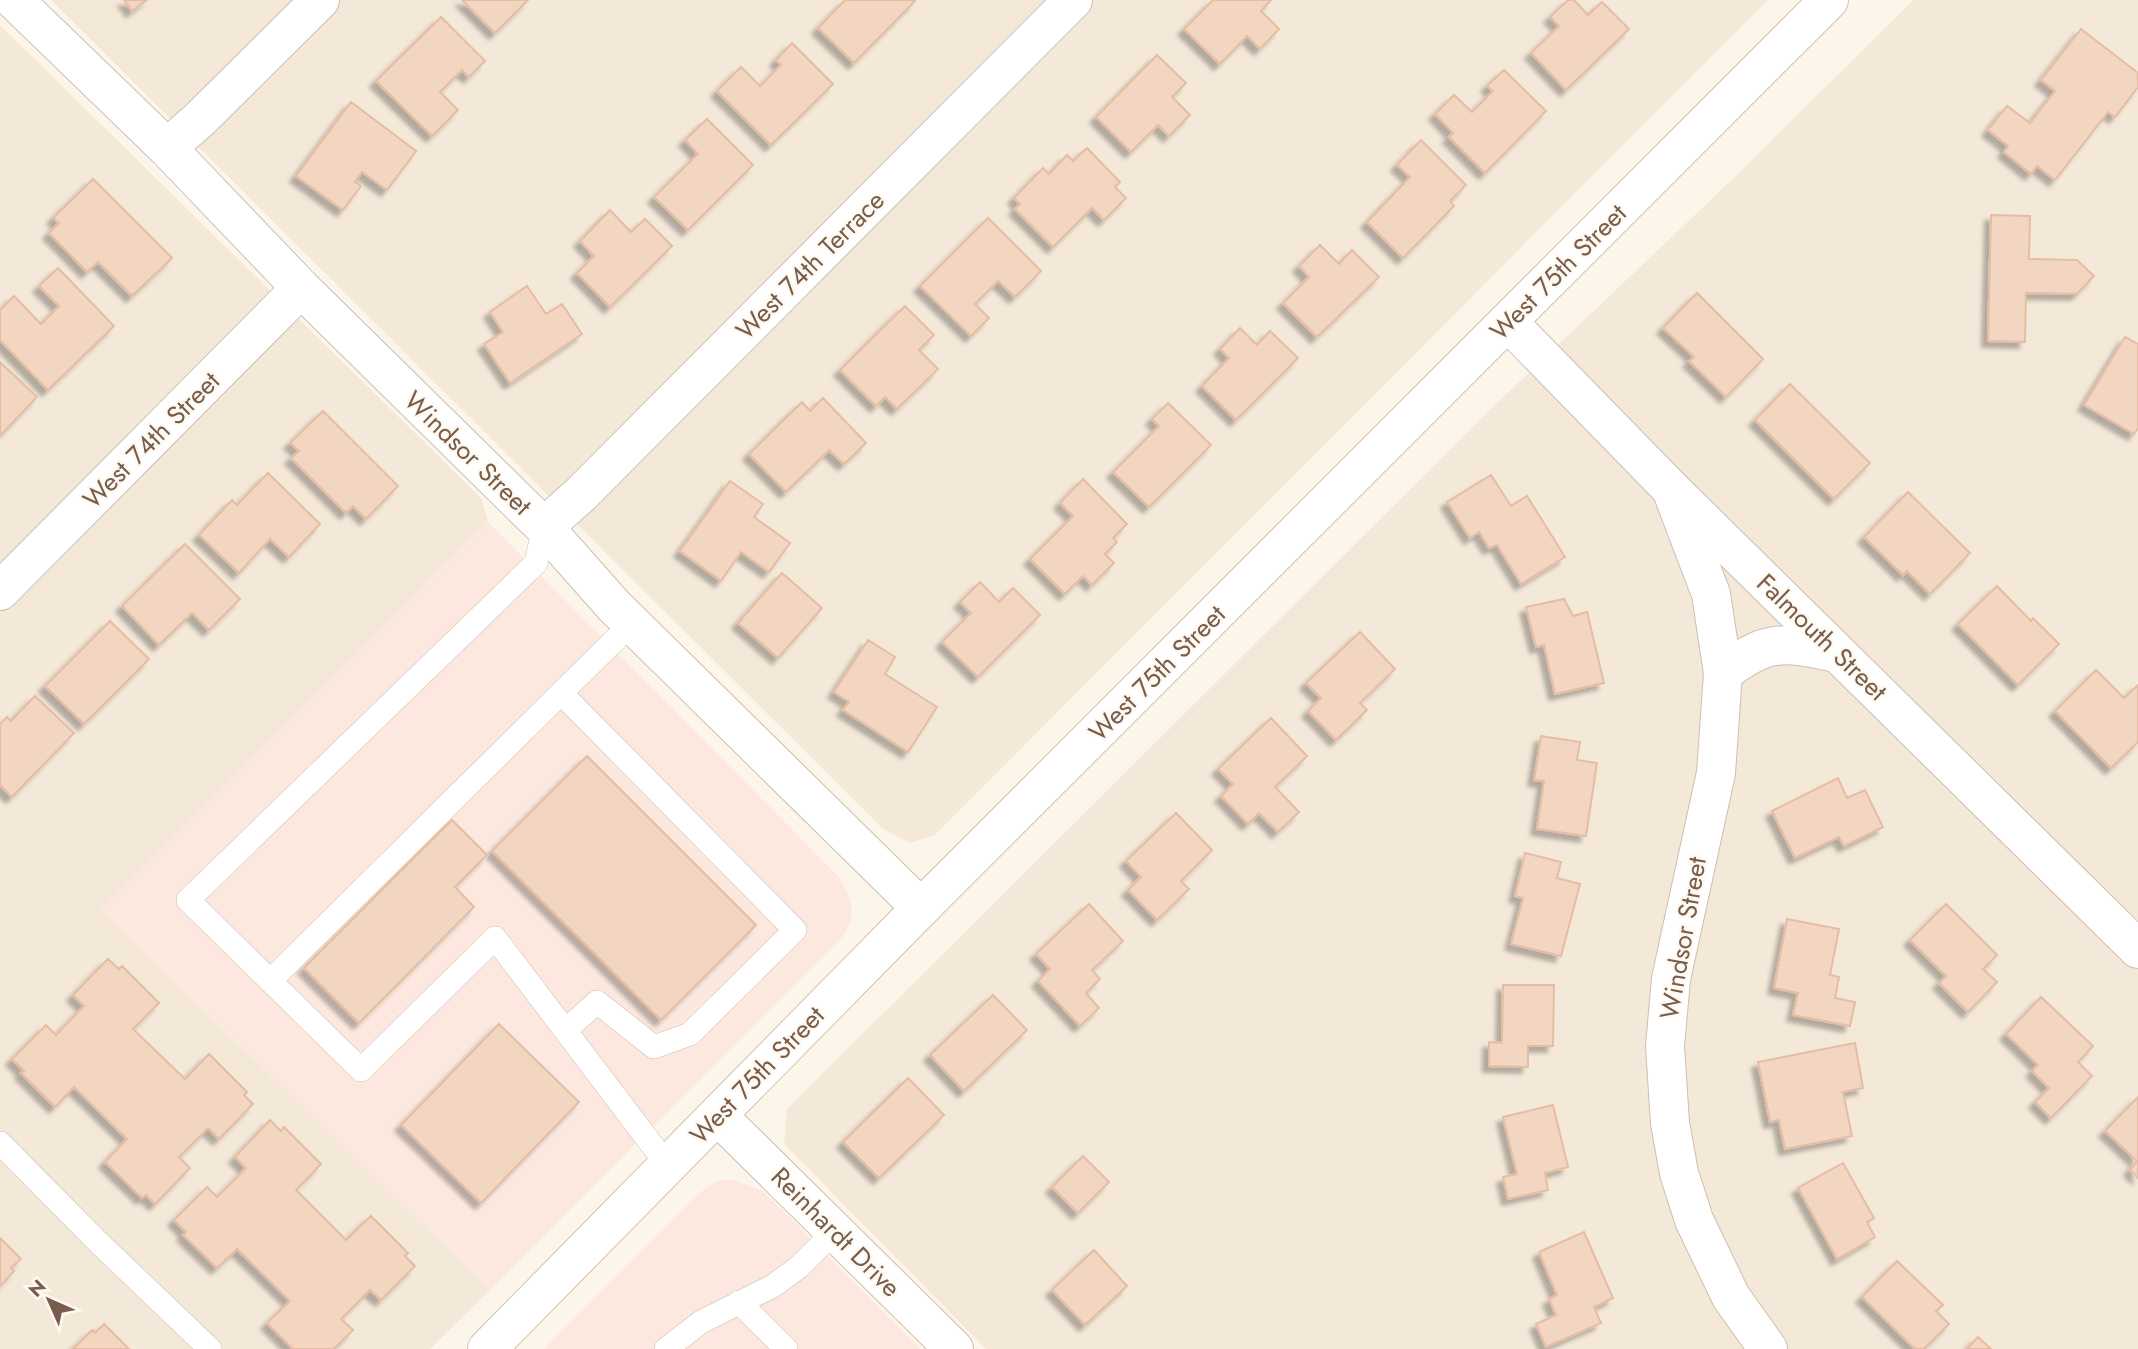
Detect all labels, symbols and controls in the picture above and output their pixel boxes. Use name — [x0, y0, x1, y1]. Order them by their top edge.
street label: West 74th Terrace — [727, 182, 893, 348]
street label: West 75th Street — [1481, 195, 1635, 349]
street label: West 74th Street — [74, 362, 229, 517]
street label: Windsor Street — [396, 382, 541, 524]
street label: Falmouth Street — [1748, 565, 1896, 710]
street label: West 75th Street — [1080, 596, 1234, 750]
street label: Windsor Street — [1650, 853, 1716, 1022]
street label: West 75th Street — [681, 997, 834, 1153]
street label: Reinhardt Drive — [762, 1158, 910, 1306]
north arrow — [14, 1265, 84, 1335]
text: N — [22, 1273, 52, 1303]

